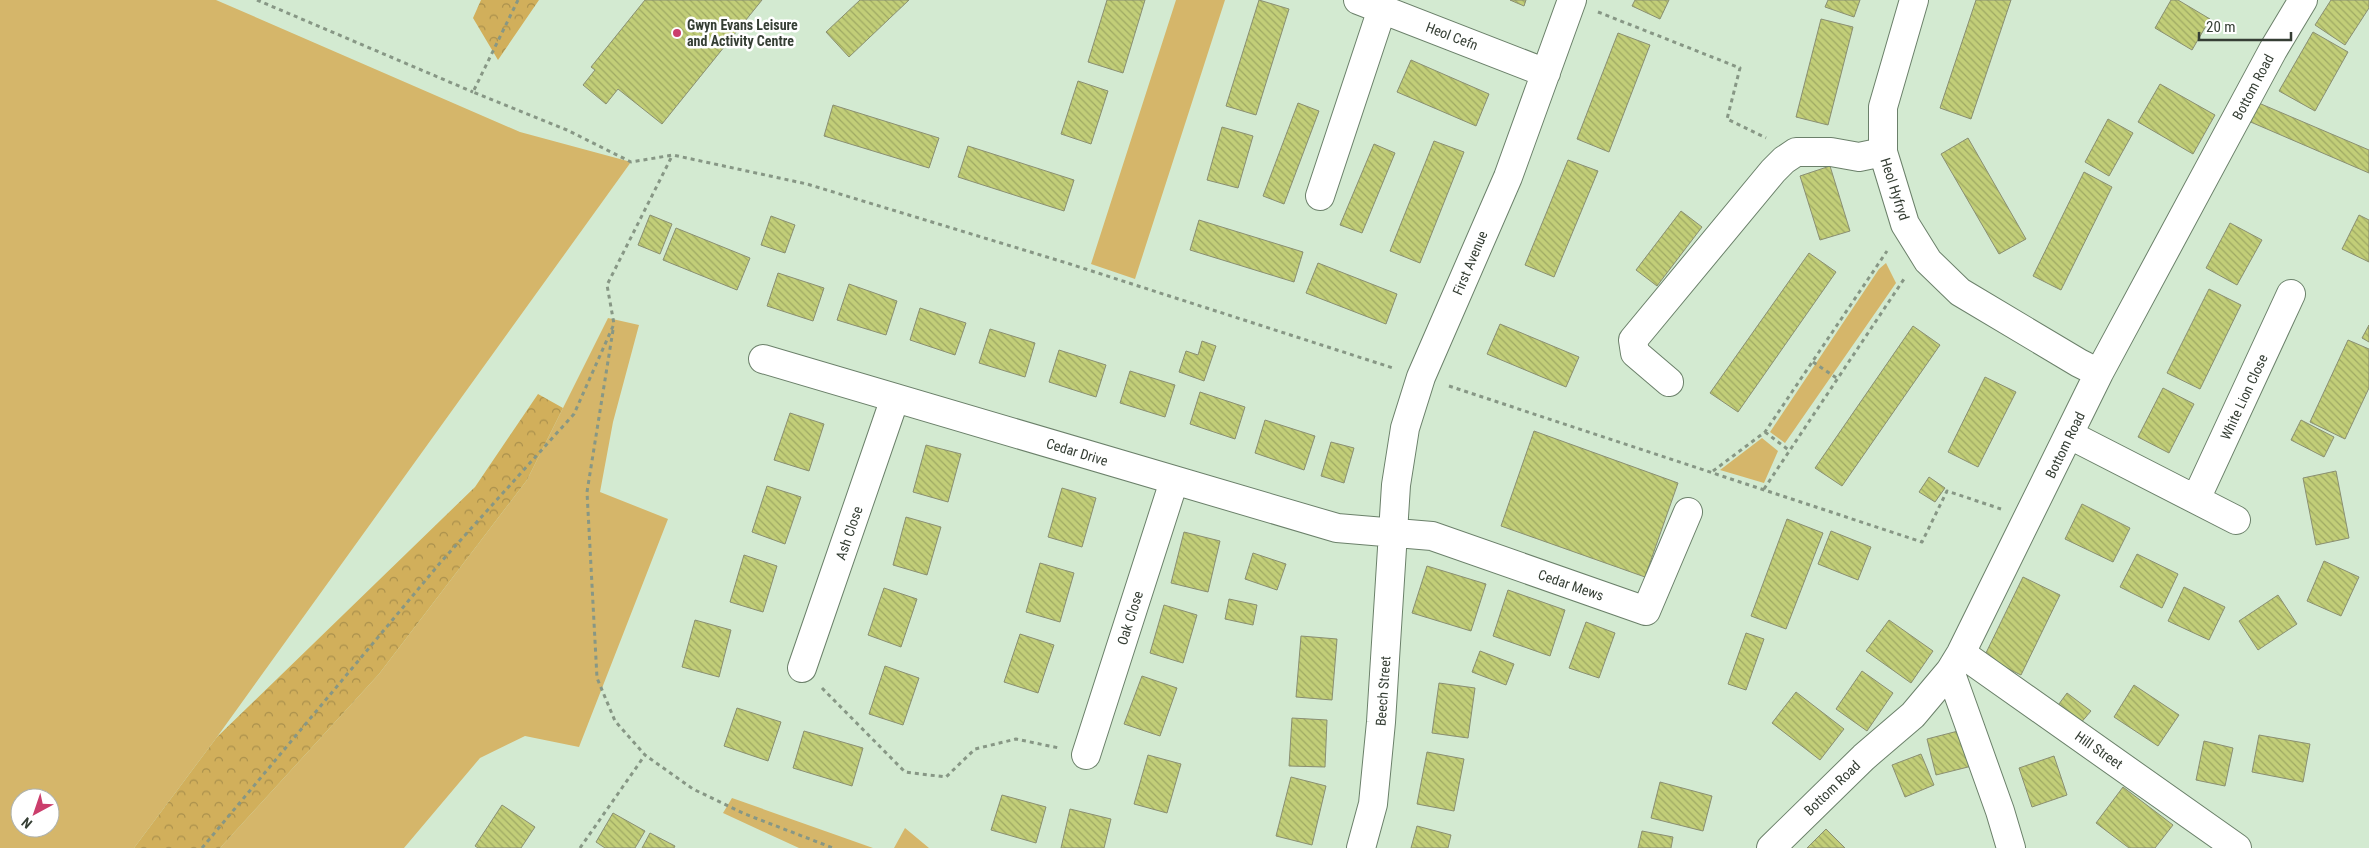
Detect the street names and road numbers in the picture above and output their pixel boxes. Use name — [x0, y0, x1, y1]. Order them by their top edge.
street label: Heol Cefn — [1424, 19, 1480, 53]
street label: Bottom Road — [2229, 52, 2277, 122]
street label: Heol Hyfryd — [1877, 156, 1913, 222]
street label: First Avenue — [1449, 228, 1491, 298]
street label: White Lion Close — [2217, 351, 2271, 442]
street label: Bottom Road — [2042, 409, 2088, 481]
street label: Cedar Drive — [1044, 435, 1110, 469]
street label: Ash Close — [832, 504, 866, 562]
street label: Cedar Mews — [1536, 566, 1606, 604]
street label: Oak Close — [1114, 589, 1146, 647]
street label: Beech Street — [1373, 656, 1393, 726]
street label: Hill Street — [2072, 728, 2126, 772]
street label: Bottom Road — [1801, 757, 1863, 819]

